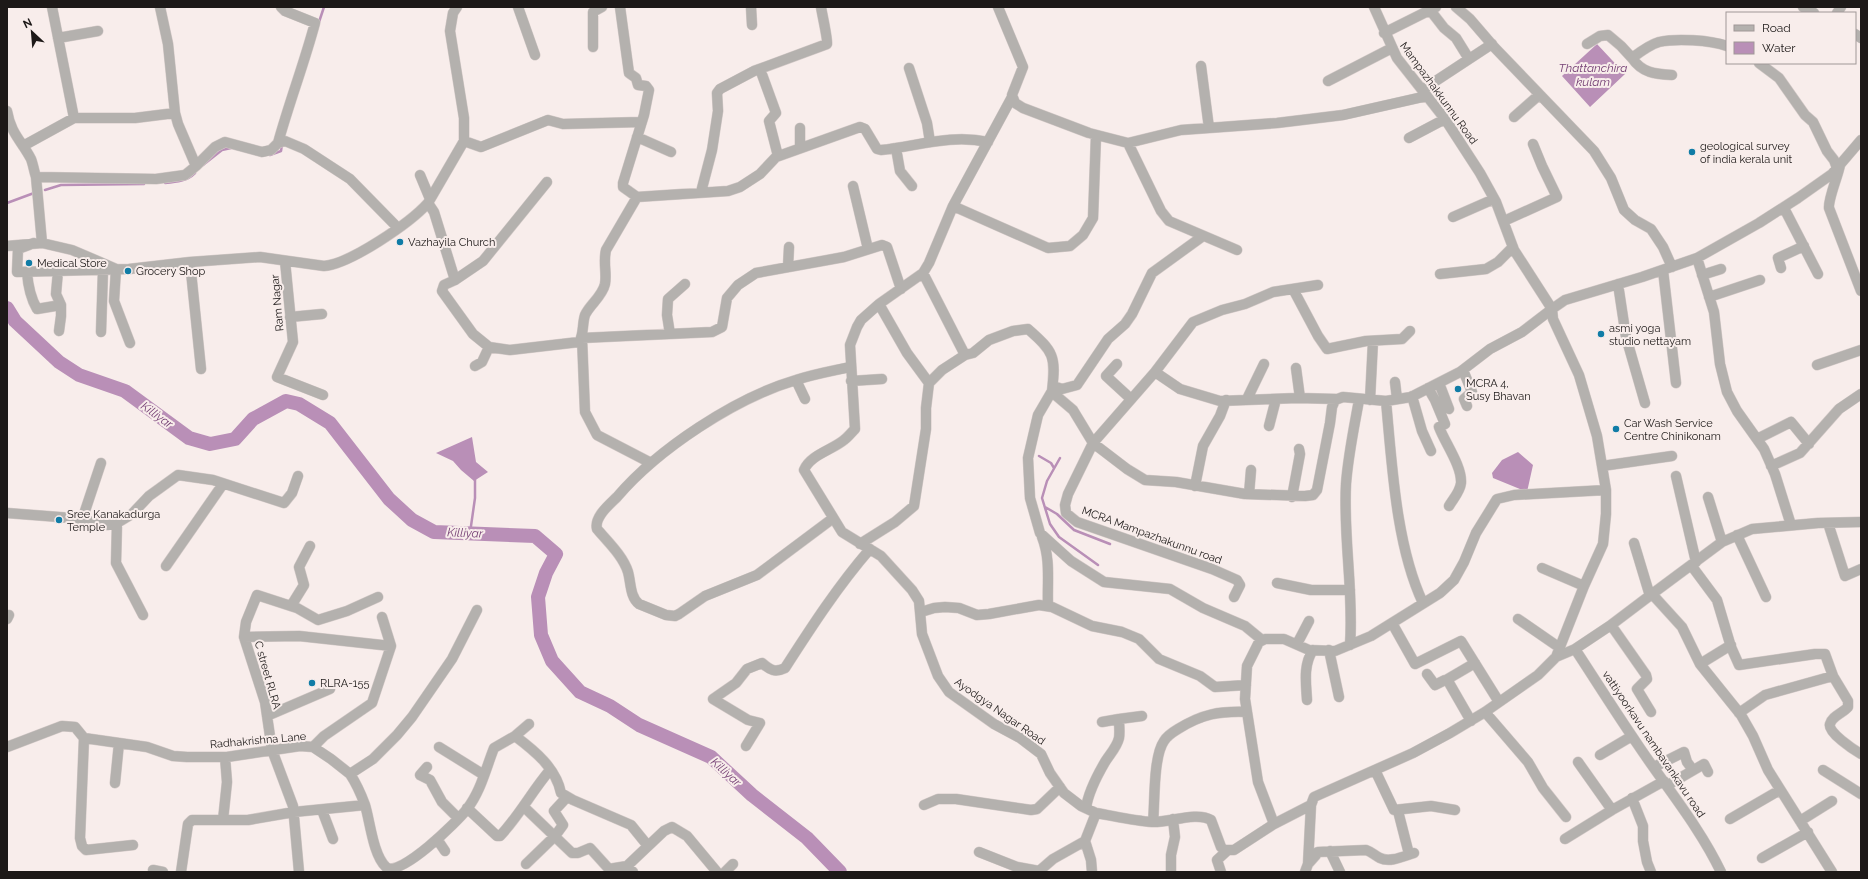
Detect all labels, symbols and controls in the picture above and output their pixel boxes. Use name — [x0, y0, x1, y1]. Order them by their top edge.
north arrow — [12, 12, 52, 52]
legend — [1726, 12, 1856, 64]
text: N — [21, 16, 34, 31]
text: Road — [1762, 21, 1791, 35]
street label: Mampazhakkunnu Road — [1397, 40, 1480, 147]
text: Water — [1762, 41, 1796, 55]
water label: Thattanchira kulam — [1558, 61, 1628, 89]
place label: geological survey of india kerala unit — [1700, 140, 1792, 166]
marker: geological survey of india kerala unit — [1687, 147, 1697, 157]
place label: Vazhayila Church — [408, 236, 495, 249]
marker: Vazhayila Church — [395, 237, 405, 247]
place label: Medical Store — [37, 257, 107, 270]
marker: Medical Store — [24, 258, 34, 268]
place label: Grocery Shop — [136, 265, 206, 278]
marker: Grocery Shop — [123, 266, 133, 276]
street label: Ram Nagar — [269, 274, 286, 332]
place label: asmi yoga studio nettayam — [1609, 322, 1691, 348]
marker: asmi yoga studio nettayam — [1596, 329, 1606, 339]
place label: MCRA 4, Susy Bhavan — [1466, 377, 1531, 403]
marker: MCRA 4, Susy Bhavan — [1453, 384, 1463, 394]
water label: Killiyar — [138, 399, 176, 432]
place label: Car Wash Service Centre Chinikonam — [1624, 417, 1721, 443]
marker: Car Wash Service Centre Chinikonam — [1611, 424, 1621, 434]
street label: MCRA Mampazhakunnu road — [1080, 504, 1224, 567]
place label: Sree Kanakadurga Temple — [67, 508, 160, 534]
marker: Sree Kanakadurga Temple — [54, 515, 64, 525]
water label: Killiyar — [447, 525, 484, 541]
street label: C street RLRA — [252, 639, 284, 711]
street label: vattiyoorkavu nambavankavu road — [1600, 668, 1708, 820]
street label: Ayodgya Nagar Road — [952, 675, 1048, 748]
place label: RLRA-155 — [320, 677, 369, 690]
marker: RLRA-155 — [307, 678, 317, 688]
street label: Radhakrishna Lane — [209, 730, 307, 751]
water label: Killiyar — [708, 755, 745, 790]

